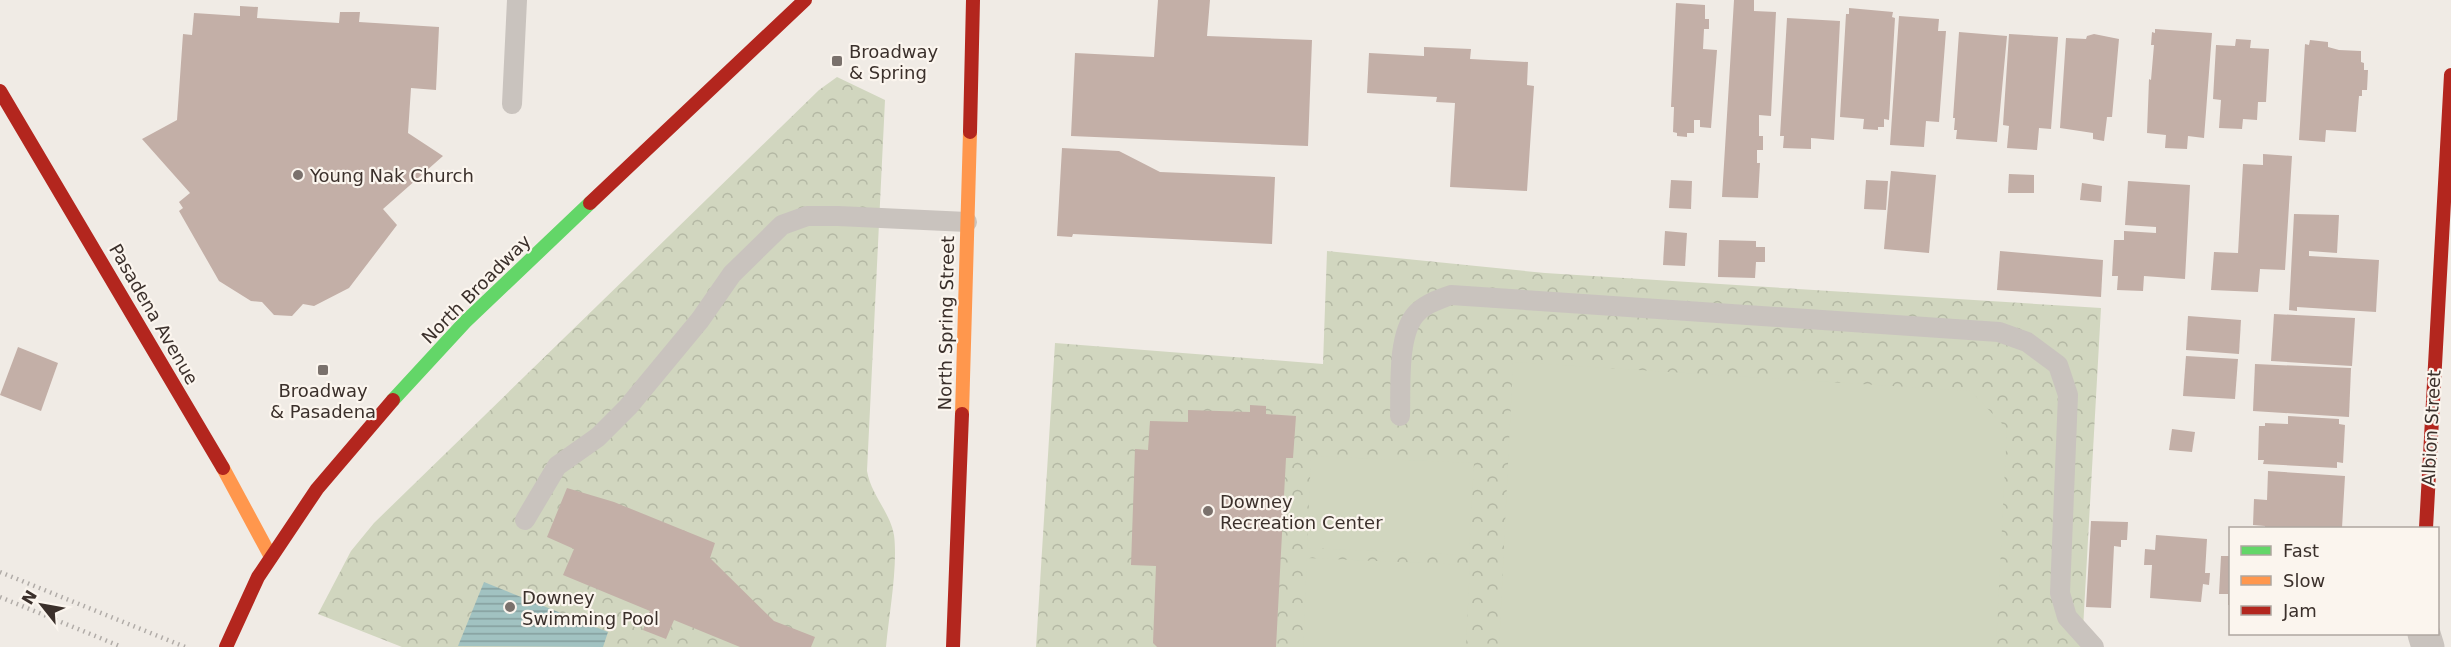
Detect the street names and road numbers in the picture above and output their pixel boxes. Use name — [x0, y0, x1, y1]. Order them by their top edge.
street label: North Broadway — [417, 230, 535, 348]
street label: North Spring Street — [934, 236, 958, 410]
street label: Pasadena Avenue — [105, 240, 203, 388]
street label: Albion Street — [2417, 369, 2445, 487]

